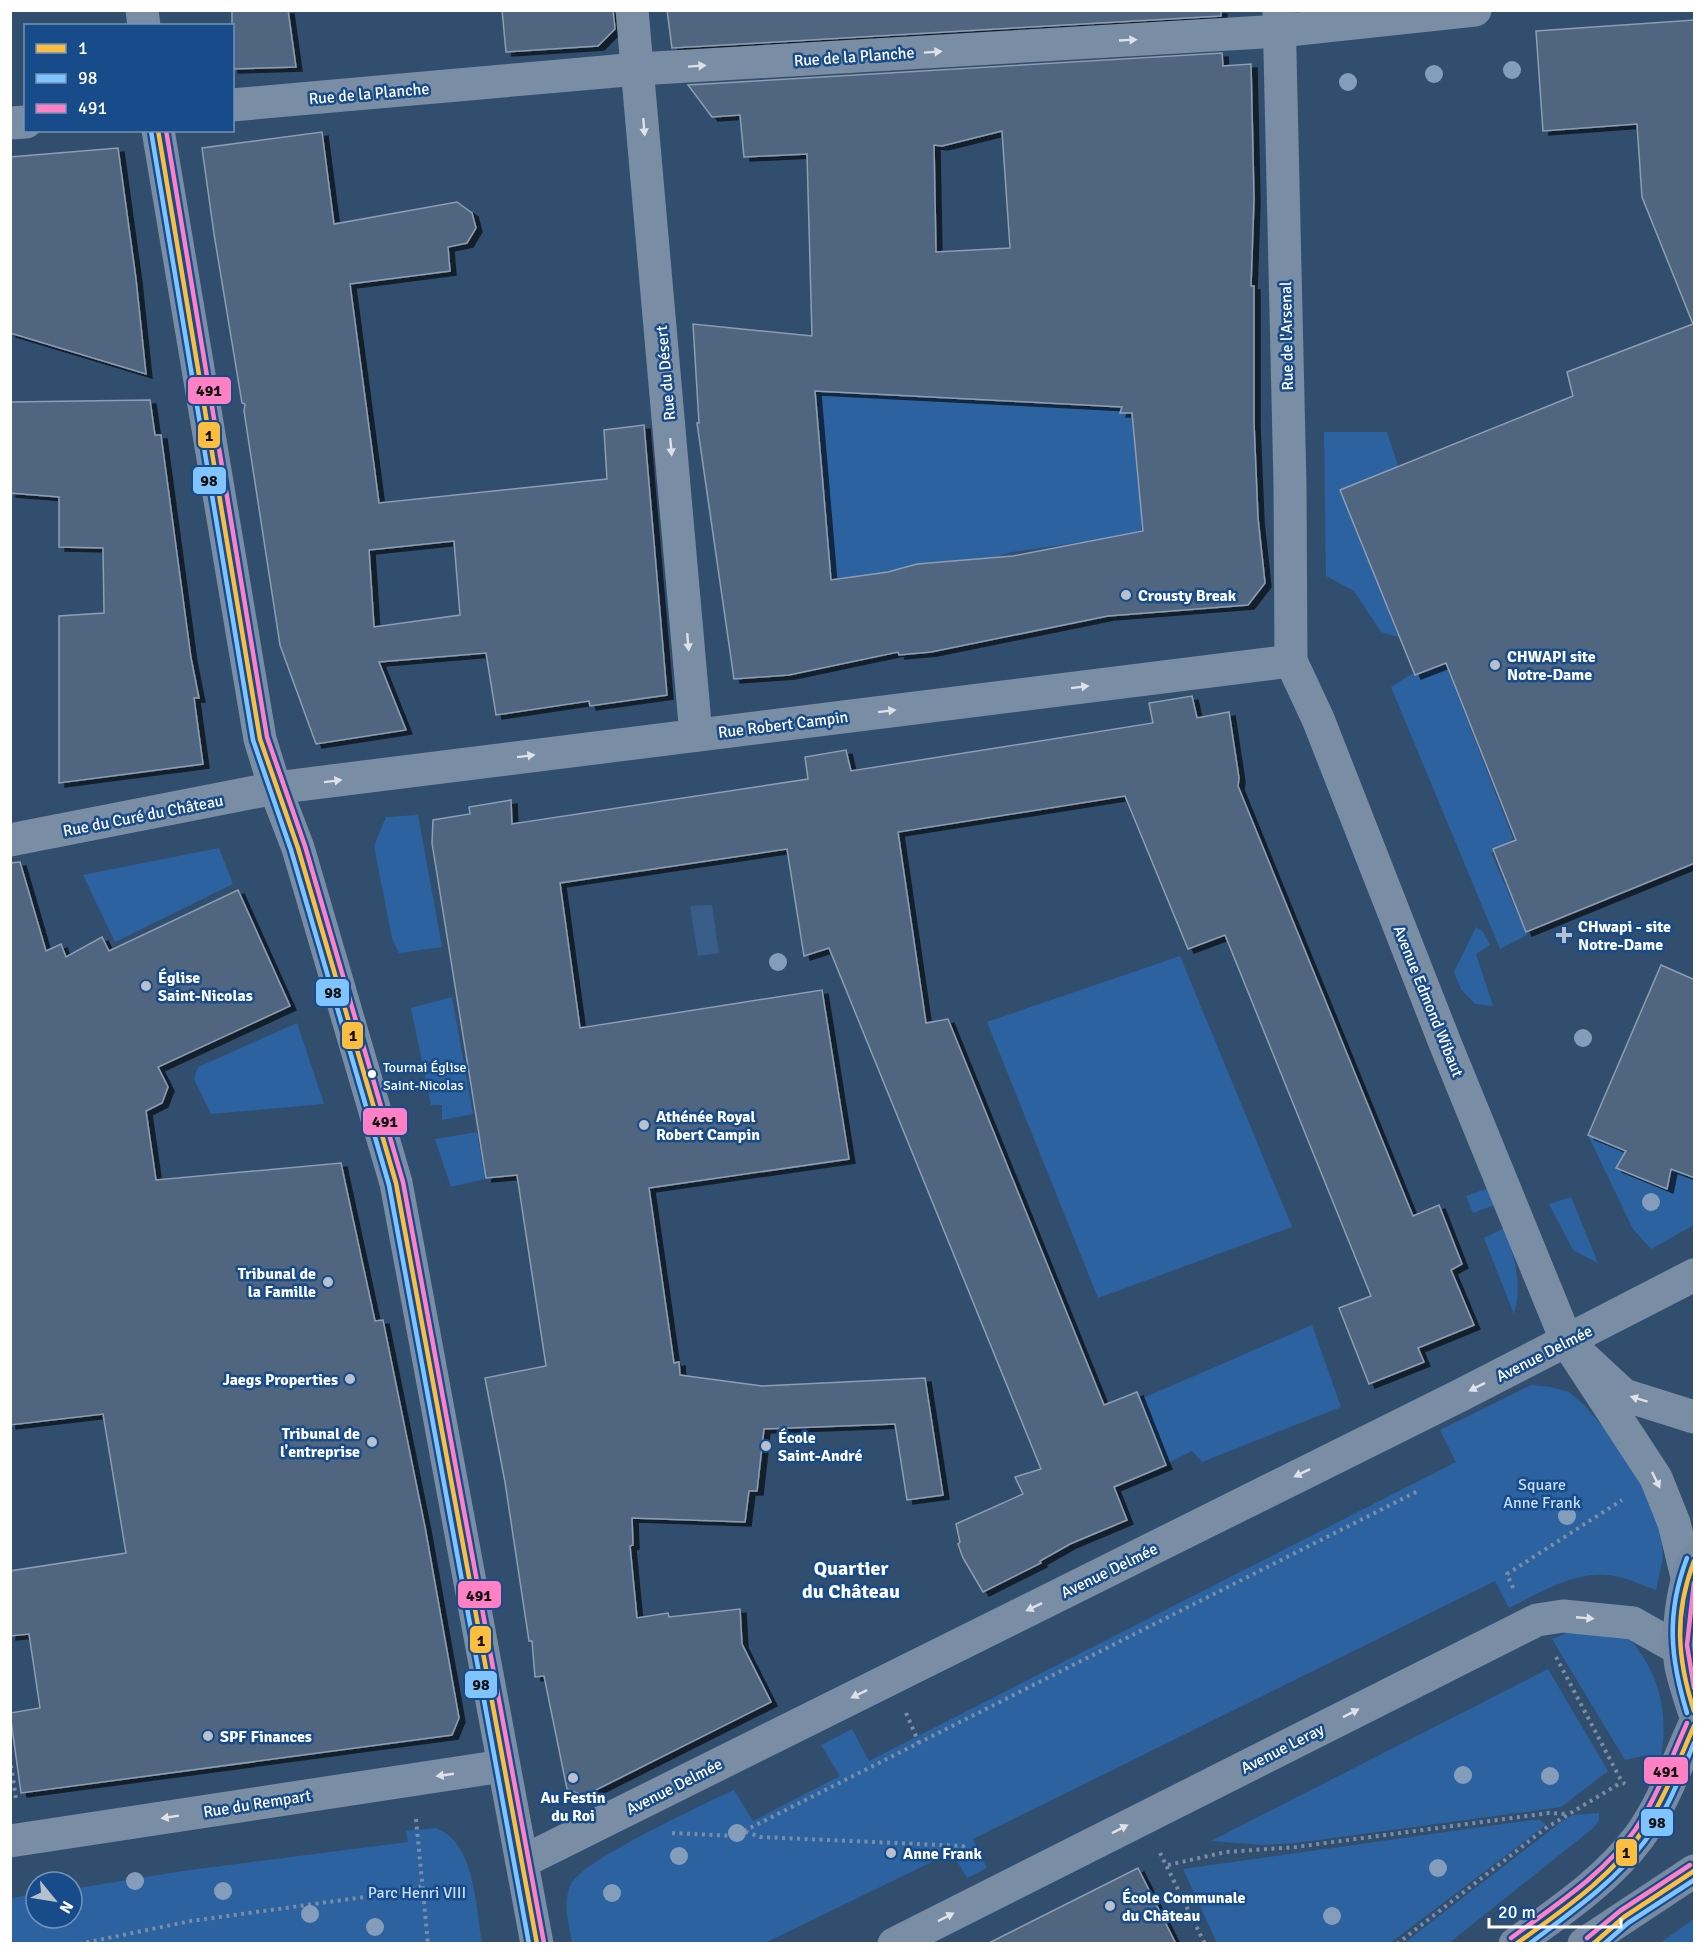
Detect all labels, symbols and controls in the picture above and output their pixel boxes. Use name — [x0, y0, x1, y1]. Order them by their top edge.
legend — [24, 24, 234, 132]
one-way arrow — [1119, 35, 1138, 44]
text: 1 — [78, 37, 88, 59]
street label: Rue de la Planche — [793, 43, 915, 71]
one-way arrow — [924, 47, 943, 56]
one-way arrow — [687, 61, 706, 71]
text: 98 — [78, 67, 97, 89]
street label: Rue de la Planche — [308, 79, 430, 109]
text: 491 — [78, 97, 107, 119]
one-way arrow — [639, 118, 649, 137]
street label: Rue de l'Arsenal — [1276, 281, 1298, 391]
street label: Rue du Désert — [652, 324, 680, 421]
line badge: 491 — [187, 376, 232, 405]
text: 491 — [196, 381, 222, 401]
line badge: 1 — [197, 421, 221, 449]
text: 1 — [205, 426, 214, 446]
one-way arrow — [666, 438, 676, 457]
line badge: 98 — [192, 466, 227, 495]
text: 98 — [200, 471, 218, 491]
place label: Crousty Break — [1138, 586, 1237, 606]
marker: Crousty Break — [1119, 588, 1133, 602]
one-way arrow — [683, 632, 693, 651]
place label: CHWAPI site Notre-Dame — [1507, 647, 1596, 685]
marker: CHWAPI site Notre-Dame — [1488, 658, 1502, 672]
one-way arrow — [1071, 683, 1090, 692]
street label: Rue Robert Campin — [717, 707, 849, 743]
one-way arrow — [877, 707, 896, 716]
one-way arrow — [517, 752, 536, 761]
one-way arrow — [324, 776, 343, 786]
street label: Rue du Curé du Château — [61, 791, 225, 841]
place label: CHwapi - site Notre-Dame — [1578, 917, 1671, 955]
street label: Avenue Edmond Wibaut — [1389, 923, 1468, 1080]
marker: CHwapi - site Notre-Dame — [1555, 926, 1573, 944]
place label: Église Saint-Nicolas — [158, 968, 253, 1006]
line badge: 98 — [315, 978, 350, 1007]
marker: Église Saint-Nicolas — [139, 979, 153, 993]
text: 98 — [324, 983, 342, 1003]
line badge: 1 — [341, 1021, 364, 1050]
text: 1 — [349, 1026, 358, 1046]
place label: Tournai Église Saint-Nicolas — [383, 1059, 467, 1094]
marker: Tournai Église Saint-Nicolas — [366, 1068, 378, 1080]
line badge: 491 — [362, 1107, 408, 1136]
place label: Athénée Royal Robert Campin — [656, 1107, 760, 1145]
text: 491 — [372, 1112, 398, 1132]
marker: Athénée Royal Robert Campin — [637, 1118, 651, 1132]
place label: Tribunal de la Famille — [238, 1264, 316, 1302]
marker: Tribunal de la Famille — [321, 1275, 335, 1289]
street label: Avenue Delmée — [1493, 1321, 1596, 1387]
place label: Jaegs Properties — [223, 1370, 338, 1390]
marker: Jaegs Properties — [343, 1372, 357, 1386]
one-way arrow — [1469, 1382, 1486, 1391]
one-way arrow — [1630, 1394, 1648, 1404]
place label: Tribunal de l'entreprise — [280, 1424, 360, 1462]
place label: École Saint-André — [778, 1428, 862, 1466]
marker: Tribunal de l'entreprise — [365, 1435, 379, 1449]
marker: École Saint-André — [759, 1439, 773, 1453]
one-way arrow — [1294, 1468, 1311, 1478]
one-way arrow — [1650, 1471, 1660, 1489]
park label: Square Anne Frank — [1503, 1475, 1581, 1513]
street label: Avenue Delmée — [1058, 1539, 1161, 1603]
district label: Quartier du Château — [802, 1556, 900, 1604]
line badge: 491 — [457, 1580, 502, 1609]
text: 491 — [466, 1586, 492, 1606]
one-way arrow — [1025, 1602, 1042, 1612]
one-way arrow — [1575, 1613, 1594, 1623]
line badge: 1 — [469, 1625, 492, 1654]
text: 1 — [477, 1631, 486, 1651]
line badge: 98 — [464, 1670, 498, 1699]
text: 98 — [472, 1675, 490, 1695]
one-way arrow — [851, 1689, 868, 1699]
one-way arrow — [1342, 1709, 1359, 1718]
street label: Avenue Leray — [1238, 1719, 1328, 1778]
place label: SPF Finances — [220, 1727, 312, 1747]
marker: SPF Finances — [201, 1729, 215, 1743]
street label: Avenue Delmée — [623, 1754, 726, 1820]
line badge: 491 — [1643, 1756, 1689, 1785]
text: 491 — [1653, 1762, 1679, 1782]
one-way arrow — [436, 1770, 455, 1779]
marker: Au Festin du Roi — [566, 1771, 580, 1785]
street label: Rue du Rempart — [202, 1786, 313, 1822]
place label: Au Festin du Roi — [541, 1788, 606, 1826]
line badge: 98 — [1640, 1808, 1674, 1837]
one-way arrow — [160, 1812, 179, 1821]
text: 98 — [1648, 1813, 1666, 1833]
one-way arrow — [1112, 1825, 1129, 1834]
line badge: 1 — [1615, 1838, 1638, 1867]
text: 1 — [1622, 1843, 1631, 1863]
place label: Anne Frank — [903, 1844, 983, 1864]
marker: Anne Frank — [884, 1846, 898, 1860]
north arrow — [24, 1870, 84, 1930]
park label: Parc Henri VIII — [368, 1883, 466, 1903]
place label: École Communale du Château — [1122, 1888, 1246, 1926]
scale bar — [1489, 1891, 1621, 1929]
text: N — [55, 1897, 78, 1917]
marker: École Communale du Château — [1103, 1899, 1117, 1913]
text: 20 m — [1498, 1901, 1536, 1923]
one-way arrow — [938, 1912, 955, 1922]

